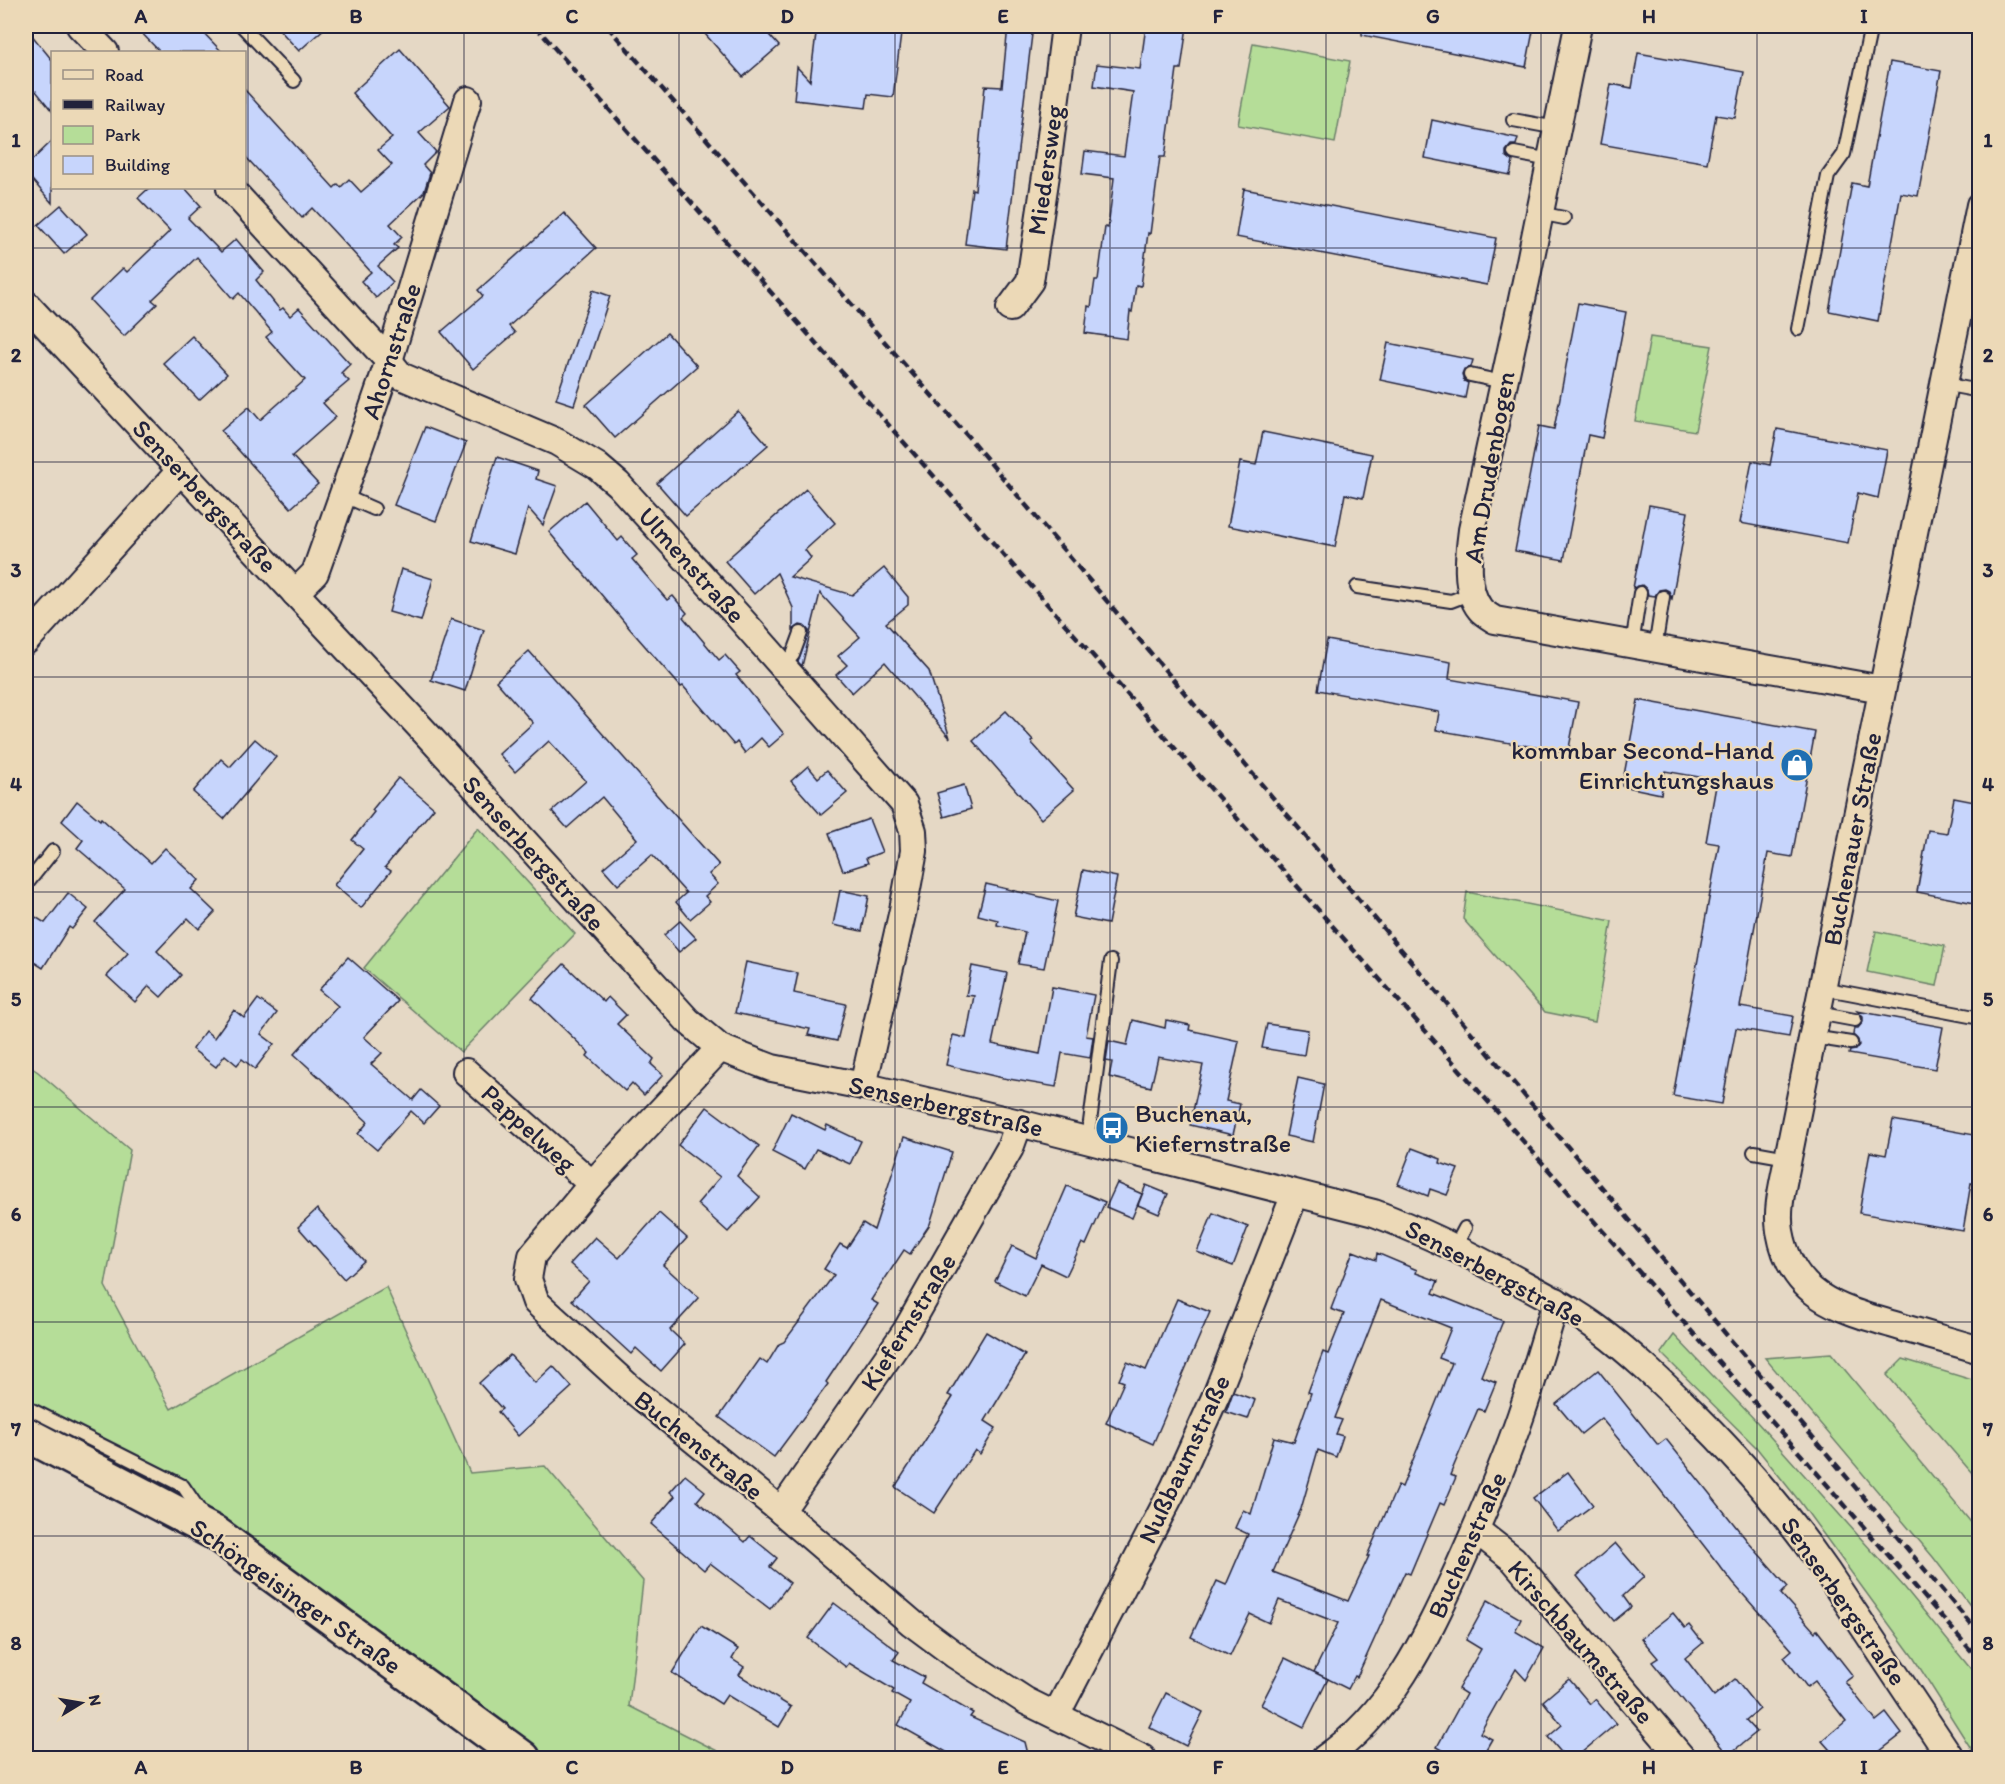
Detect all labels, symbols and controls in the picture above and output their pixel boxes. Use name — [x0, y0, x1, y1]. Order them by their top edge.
text: A — [134, 4, 148, 28]
text: B — [350, 4, 363, 28]
text: C — [566, 4, 579, 28]
text: D — [780, 4, 794, 28]
text: E — [997, 4, 1009, 28]
text: F — [1213, 4, 1224, 28]
text: G — [1426, 4, 1440, 28]
text: H — [1642, 4, 1656, 28]
text: I — [1860, 4, 1868, 28]
legend — [51, 51, 246, 189]
text: Road — [105, 64, 144, 86]
text: Railway — [105, 94, 166, 116]
street label: Miedersweg — [1020, 102, 1070, 237]
text: Park — [105, 124, 140, 146]
text: 1 — [11, 128, 21, 152]
text: 1 — [1983, 128, 1993, 152]
text: Building — [105, 154, 171, 176]
street label: Ahornstraße — [354, 279, 428, 423]
text: 2 — [11, 343, 22, 367]
text: 2 — [1983, 343, 1994, 367]
street label: Am Drudenbogen — [1456, 368, 1522, 565]
street label: Senserbergstraße — [126, 412, 284, 580]
street label: Ulmenstraße — [631, 500, 753, 630]
text: 3 — [11, 558, 22, 582]
text: 3 — [1983, 558, 1994, 582]
street label: Buchenauer Straße — [1816, 730, 1888, 948]
place label: kommbar Second-Hand Einrichtungshaus — [1511, 734, 1775, 796]
shop icon: kommbar Second-Hand Einrichtungshaus — [1779, 747, 1815, 783]
street label: Senserbergstraße — [456, 769, 612, 937]
text: 4 — [10, 772, 22, 796]
text: 4 — [1982, 772, 1994, 796]
text: 5 — [11, 987, 22, 1011]
text: 5 — [1983, 987, 1994, 1011]
street label: Senserbergstraße — [846, 1068, 1046, 1144]
street label: Pappelweg — [475, 1077, 584, 1180]
place label: Buchenau, Kiefernstraße — [1135, 1097, 1291, 1159]
bus stop icon: Buchenau, Kiefernstraße — [1094, 1110, 1130, 1146]
text: 6 — [11, 1202, 22, 1226]
text: 6 — [1983, 1202, 1994, 1226]
street label: Senserbergstraße — [1400, 1212, 1590, 1334]
street label: Kiefernstraße — [853, 1247, 963, 1397]
street label: Nußbaumstraße — [1131, 1369, 1237, 1549]
street label: Buchenstraße — [628, 1383, 770, 1507]
text: 7 — [10, 1417, 21, 1441]
text: 7 — [1982, 1417, 1993, 1441]
street label: Buchenstraße — [1420, 1467, 1514, 1623]
street label: Senserbergstraße — [1774, 1510, 1914, 1692]
street label: Schöngeisinger Straße — [184, 1511, 408, 1681]
street label: Kirschbaumstraße — [1501, 1553, 1661, 1731]
text: 8 — [11, 1631, 22, 1655]
text: 8 — [1983, 1631, 1994, 1655]
north arrow — [51, 1673, 111, 1733]
text: N — [85, 1693, 106, 1707]
text: A — [134, 1755, 148, 1779]
text: B — [350, 1755, 363, 1779]
text: C — [566, 1755, 579, 1779]
text: D — [780, 1755, 794, 1779]
text: E — [997, 1755, 1009, 1779]
text: F — [1213, 1755, 1224, 1779]
text: G — [1426, 1755, 1440, 1779]
text: H — [1642, 1755, 1656, 1779]
text: I — [1860, 1755, 1868, 1779]

